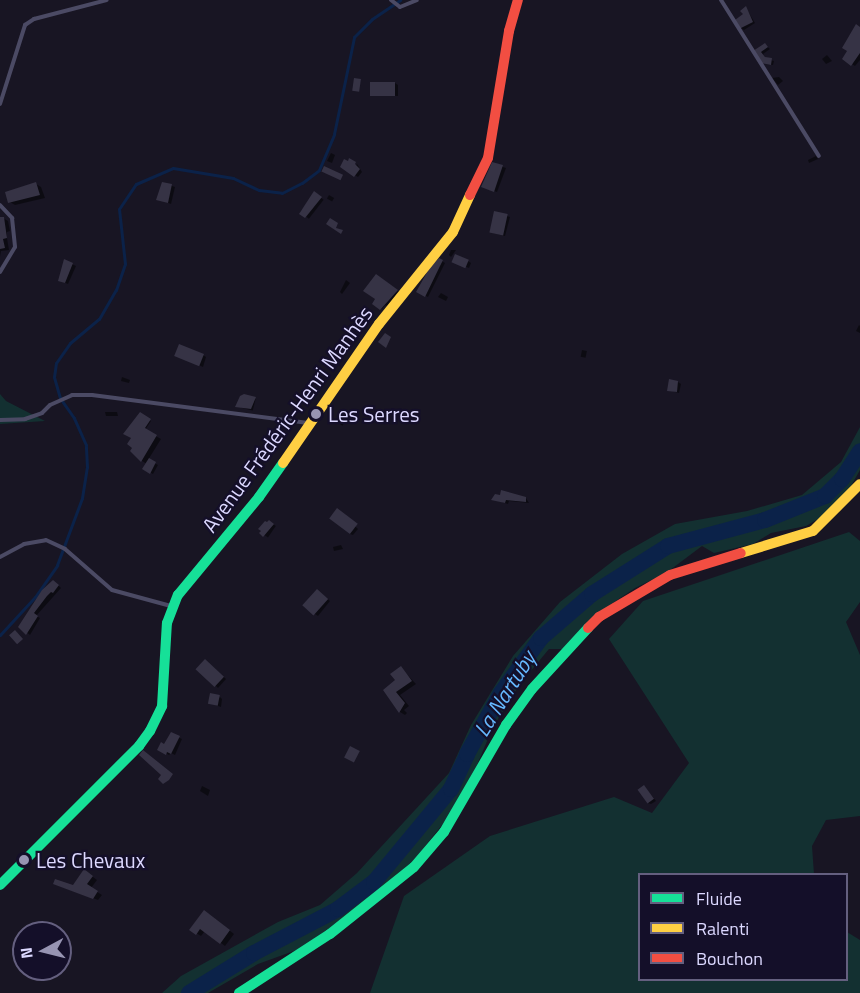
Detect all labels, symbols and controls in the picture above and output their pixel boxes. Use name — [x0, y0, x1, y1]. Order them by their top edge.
street label: Avenue Frédéric-Henri Manhès — [197, 301, 377, 537]
place label: Les Serres — [328, 401, 420, 427]
marker: Les Serres — [309, 407, 323, 421]
water label: La Nartuby — [468, 646, 542, 742]
place label: Les Chevaux — [36, 847, 145, 873]
marker: Les Chevaux — [17, 853, 31, 867]
legend — [638, 873, 848, 981]
text: Fluide — [696, 885, 742, 912]
text: Ralenti — [696, 915, 749, 942]
north arrow — [12, 921, 72, 981]
text: Bouchon — [696, 945, 763, 972]
text: N — [14, 946, 39, 960]

